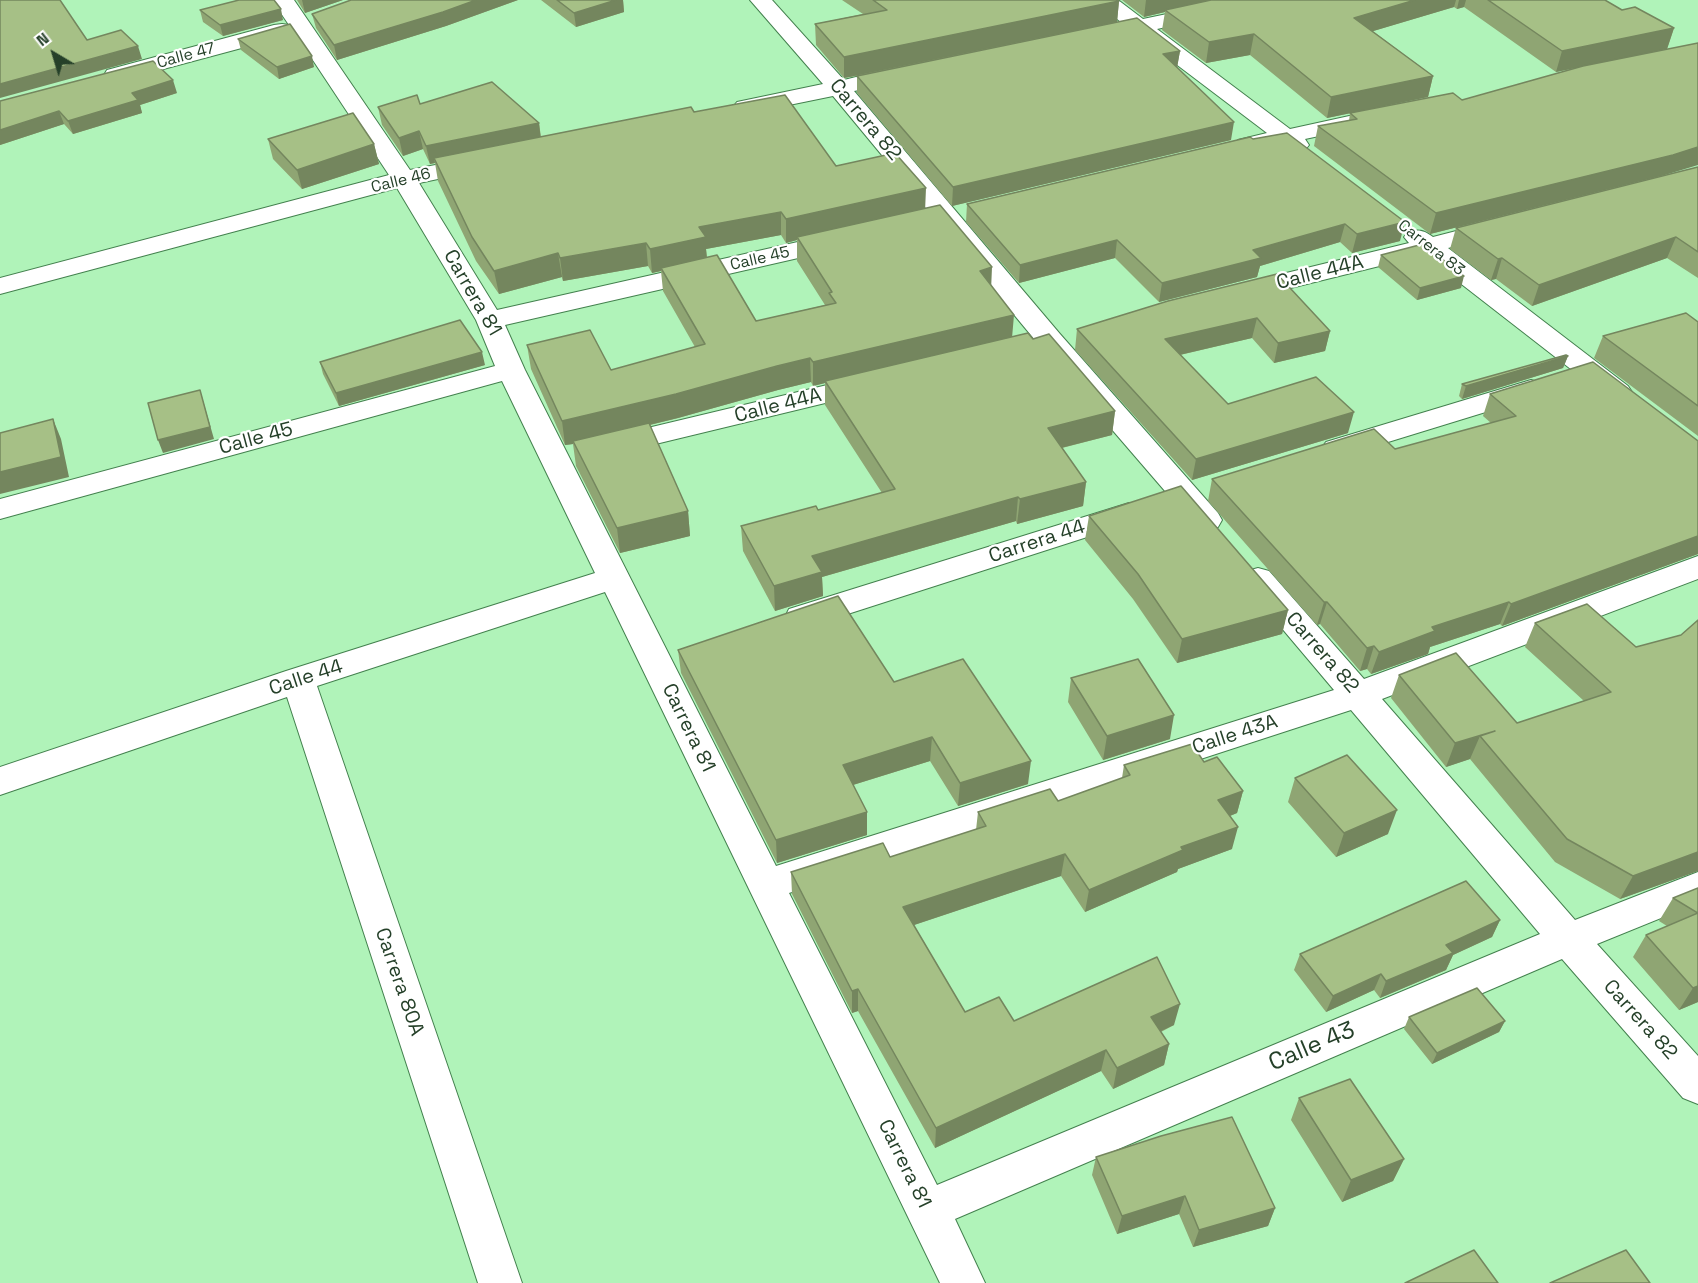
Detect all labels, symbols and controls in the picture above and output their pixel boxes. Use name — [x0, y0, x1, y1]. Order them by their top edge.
north arrow — [24, 24, 84, 84]
text: N — [32, 28, 53, 51]
street label: Calle 47 — [155, 39, 217, 73]
street label: Carrera 82 — [824, 74, 906, 166]
street label: Calle 46 — [369, 164, 433, 198]
street label: Carrera 83 — [1394, 216, 1468, 280]
street label: Calle 45 — [728, 243, 792, 275]
street label: Carrera 81 — [438, 246, 506, 340]
street label: Calle 44A — [1274, 251, 1366, 295]
street label: Calle 44A — [732, 384, 824, 428]
street label: Calle 45 — [216, 418, 296, 460]
street label: Carrera 44 — [986, 515, 1088, 569]
street label: Carrera 82 — [1280, 608, 1364, 698]
street label: Calle 44 — [266, 655, 346, 701]
street label: Carrera 81 — [656, 680, 720, 776]
street label: Calle 43A — [1189, 710, 1281, 760]
street label: Carrera 80A — [369, 925, 429, 1039]
street label: Carrera 82 — [1598, 975, 1682, 1065]
street label: Calle 43 — [1265, 1016, 1359, 1078]
street label: Carrera 81 — [872, 1116, 936, 1212]

